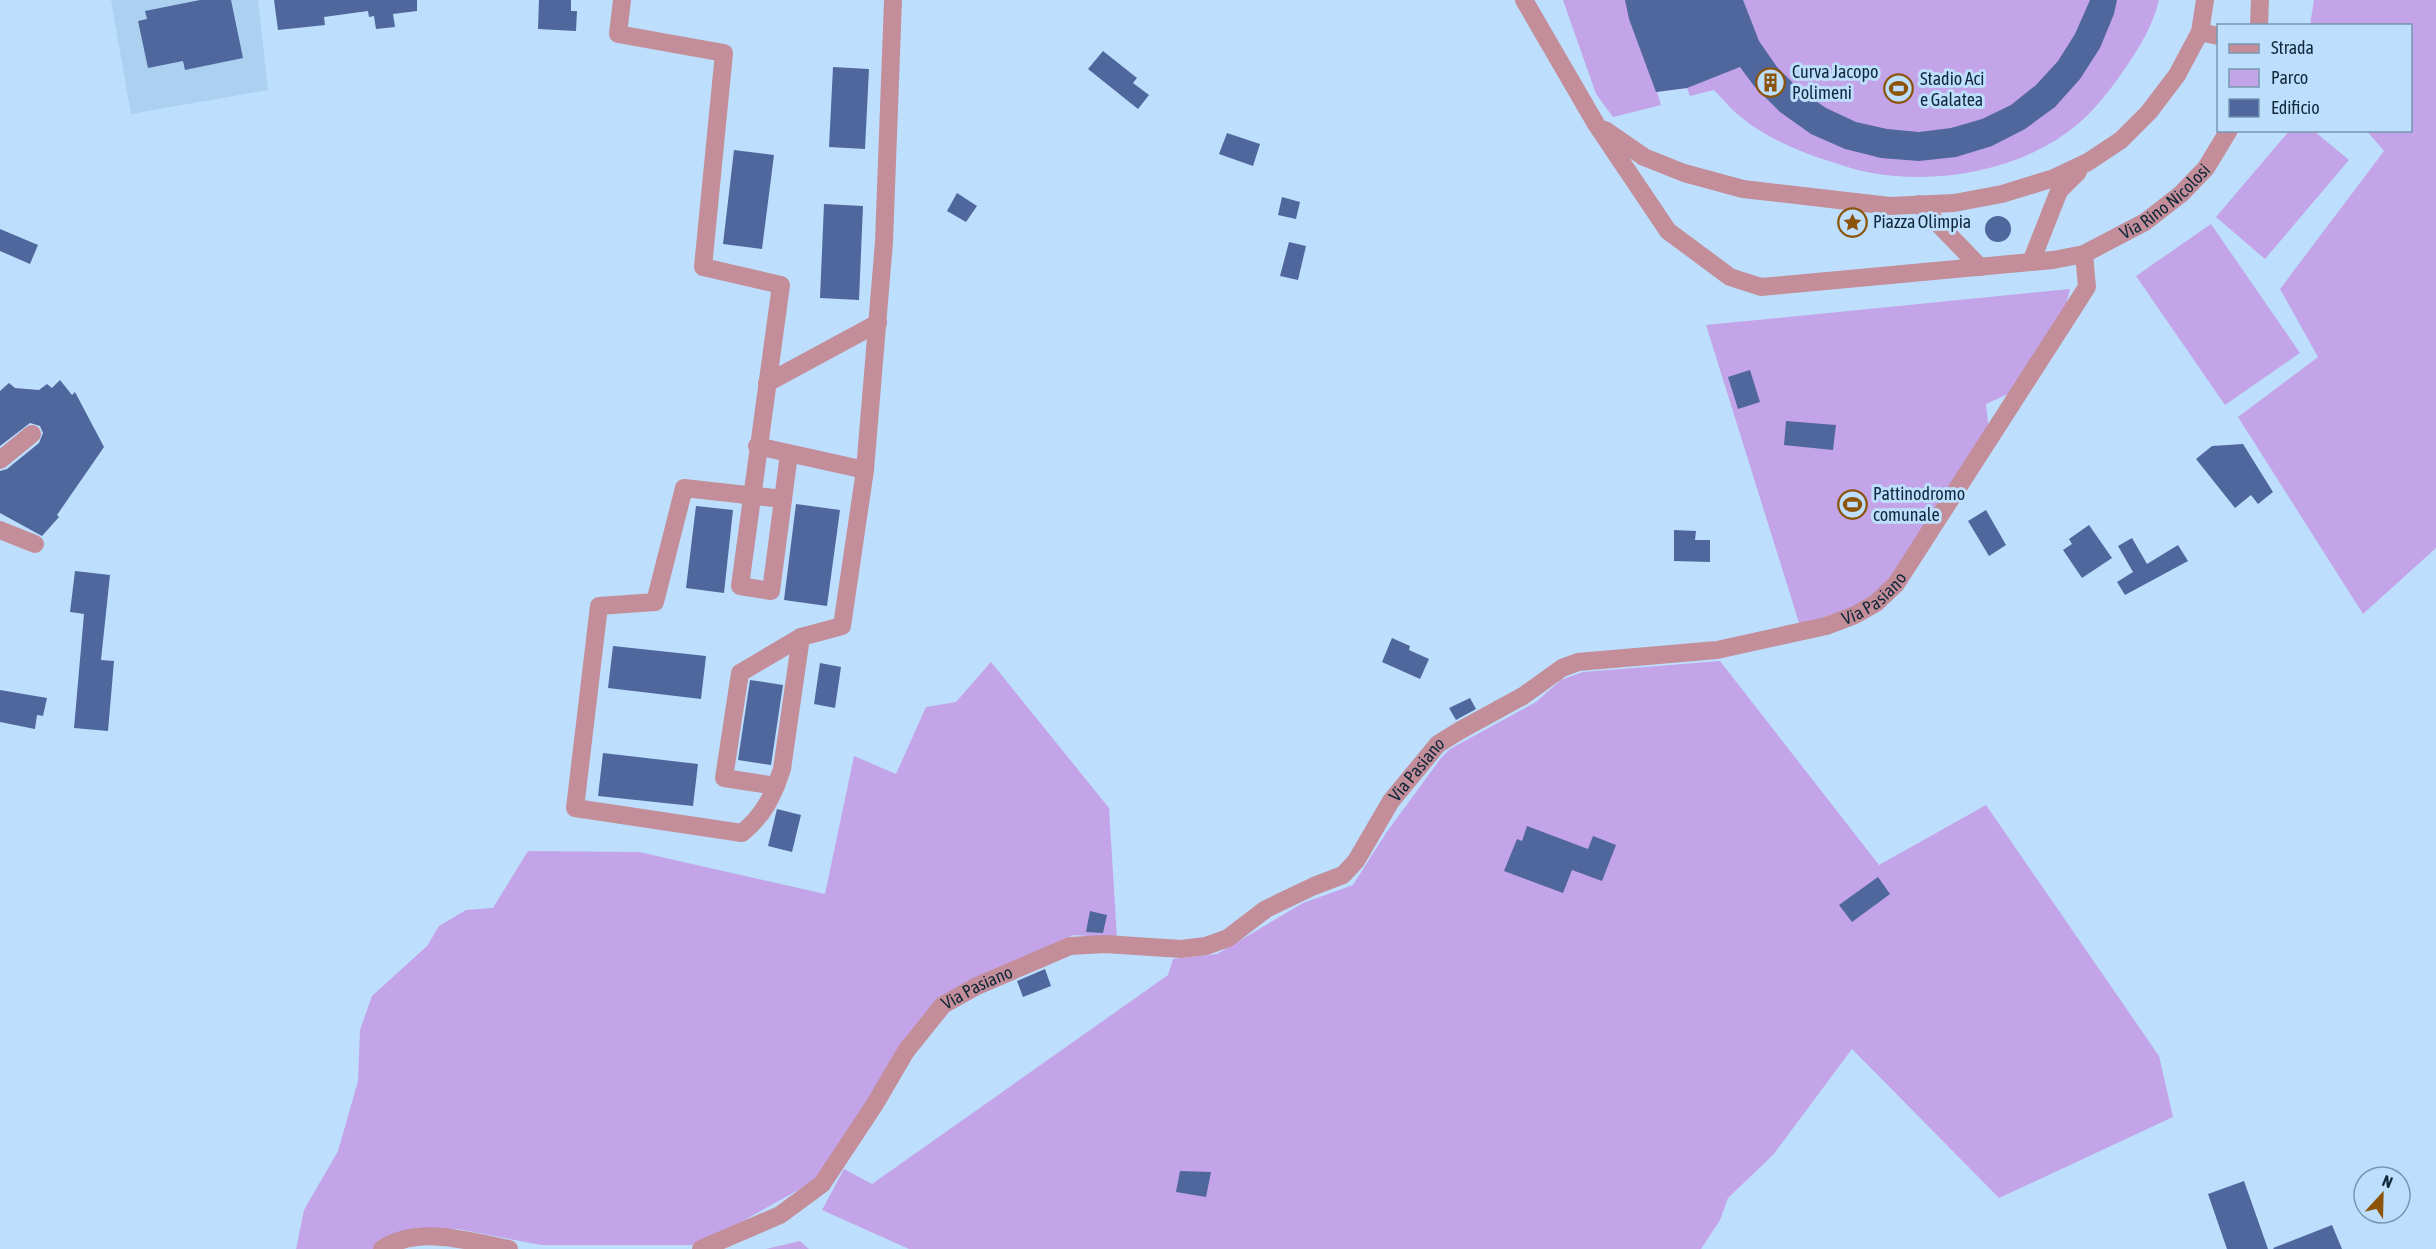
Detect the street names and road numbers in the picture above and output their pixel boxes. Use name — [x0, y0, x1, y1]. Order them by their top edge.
street label: Via Rino Nicolosi — [2116, 159, 2214, 243]
street label: Via Pasiano — [1839, 568, 1911, 629]
street label: Via Pasiano — [1384, 732, 1448, 805]
street label: Via Pasiano — [938, 961, 1016, 1014]

